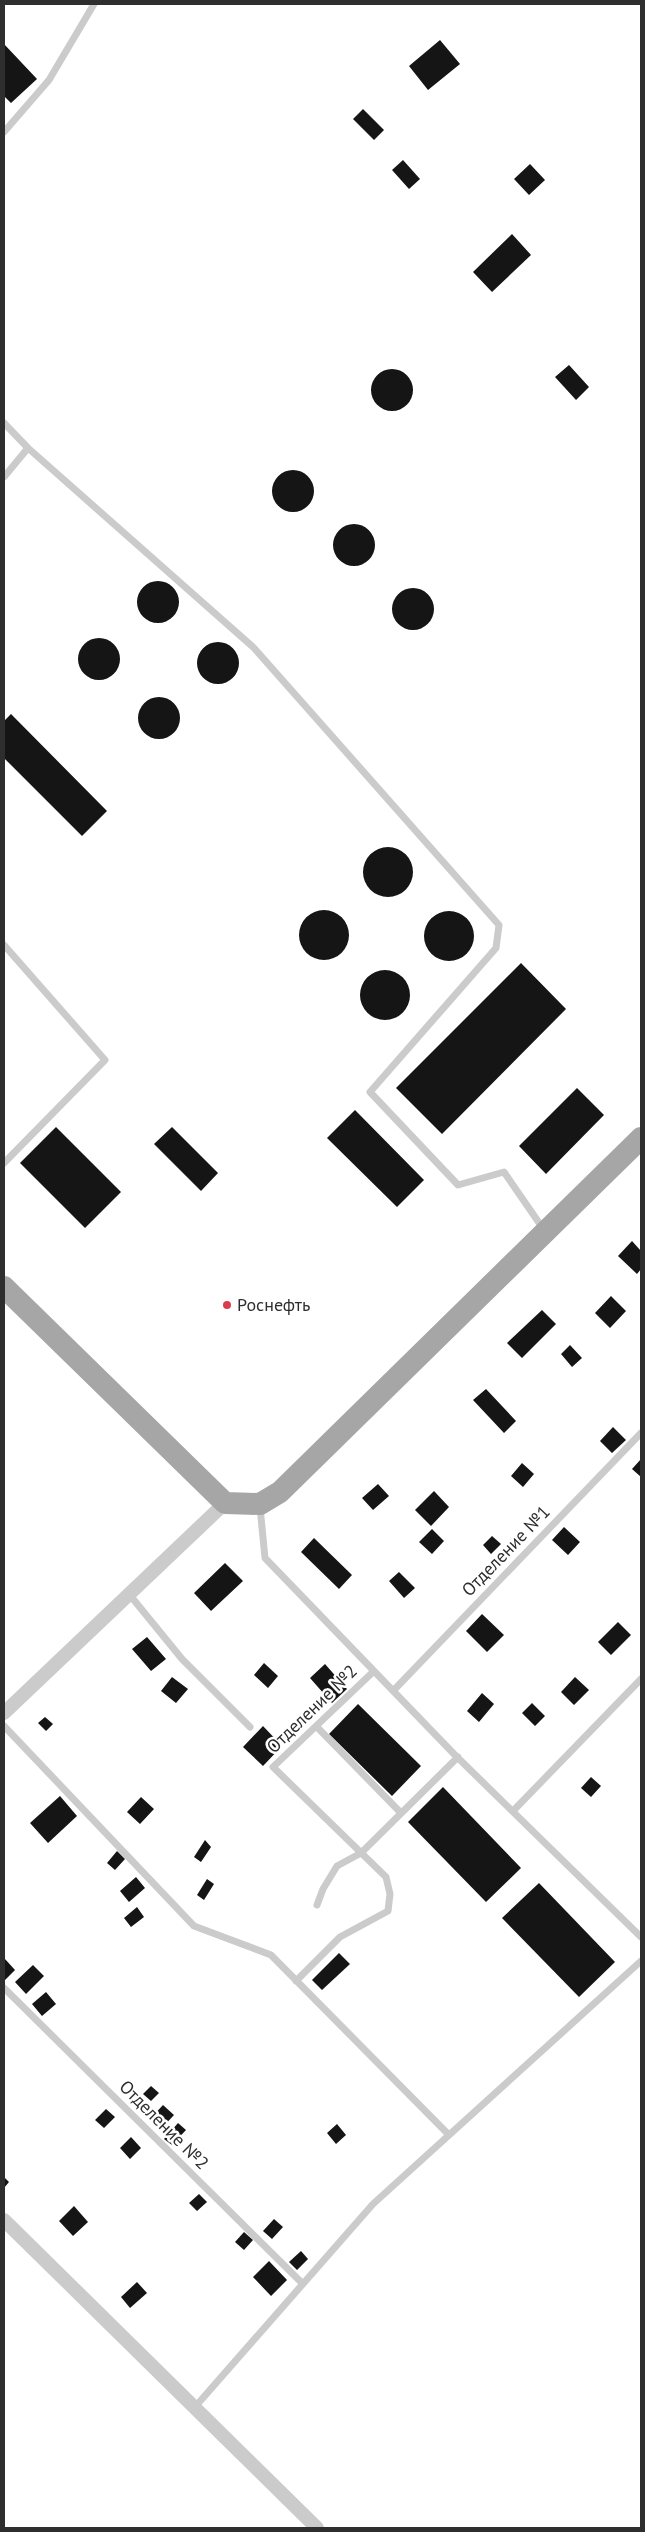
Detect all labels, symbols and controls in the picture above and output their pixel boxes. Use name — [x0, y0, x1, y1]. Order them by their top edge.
place label: Роснефть — [237, 1293, 310, 1316]
marker: Роснефть — [221, 1299, 233, 1311]
street label: Отделение №1 — [457, 1500, 555, 1601]
street label: Отделение №2 — [261, 1660, 362, 1758]
street label: Отделение №2 — [115, 2075, 214, 2174]

